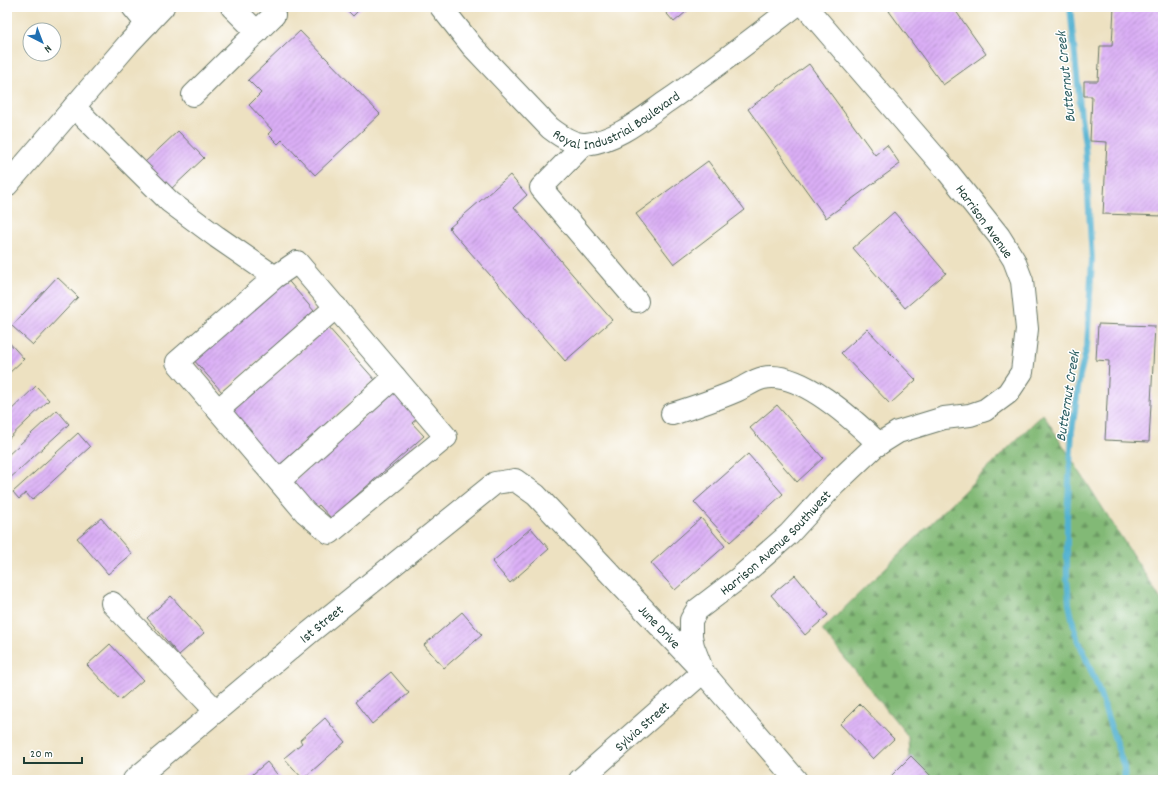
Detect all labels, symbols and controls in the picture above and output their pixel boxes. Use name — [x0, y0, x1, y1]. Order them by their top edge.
north arrow — [22, 22, 62, 62]
water label: Butternut Creek — [1051, 28, 1083, 123]
text: N — [40, 40, 55, 56]
street label: Royal Industrial Boulevard — [548, 87, 685, 156]
street label: Harrison Avenue — [950, 181, 1017, 263]
water label: Butternut Creek — [1051, 348, 1087, 443]
street label: Harrison Avenue Southwest — [716, 486, 837, 601]
street label: 1st Street — [296, 601, 349, 649]
street label: June Drive — [633, 601, 684, 654]
street label: Sylvia Street — [611, 698, 675, 757]
scale bar — [24, 739, 82, 765]
text: 20 m — [30, 746, 53, 763]

